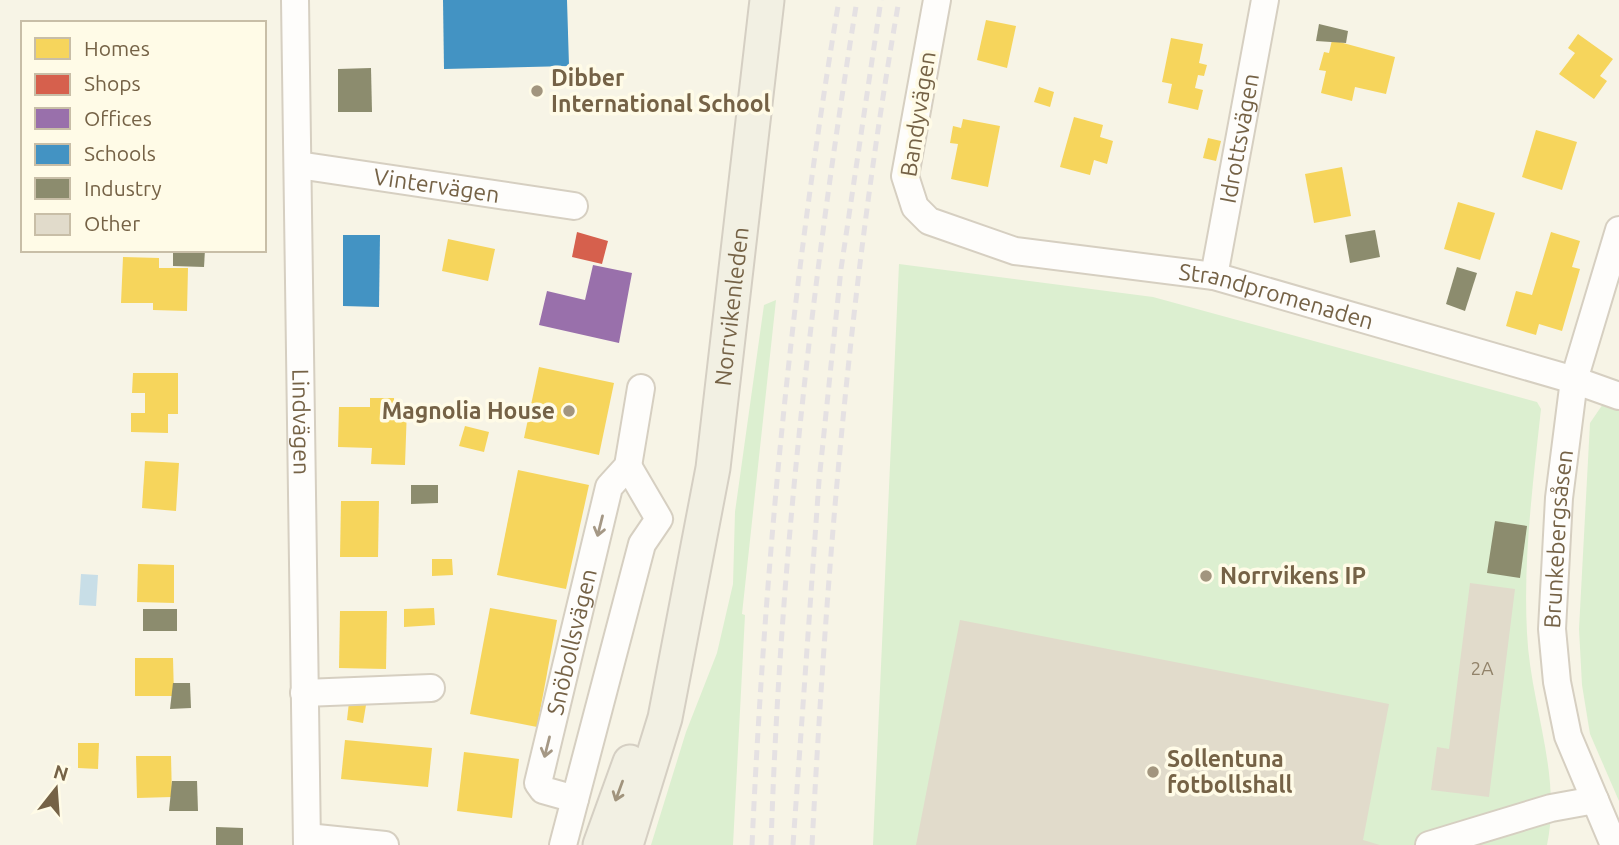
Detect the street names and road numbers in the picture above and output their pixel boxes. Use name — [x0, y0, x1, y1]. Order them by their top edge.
street label: Bandyvägen — [895, 49, 940, 178]
street label: Idrottsvägen — [1215, 71, 1263, 205]
street label: Vintervägen — [372, 163, 501, 207]
street label: Norrvikenleden — [710, 226, 753, 387]
street label: Strandpromenaden — [1178, 259, 1377, 333]
street label: Lindvägen — [288, 369, 315, 475]
street label: Brunkebergsåsen — [1539, 448, 1577, 629]
street label: Snöbollsvägen — [542, 566, 601, 717]

